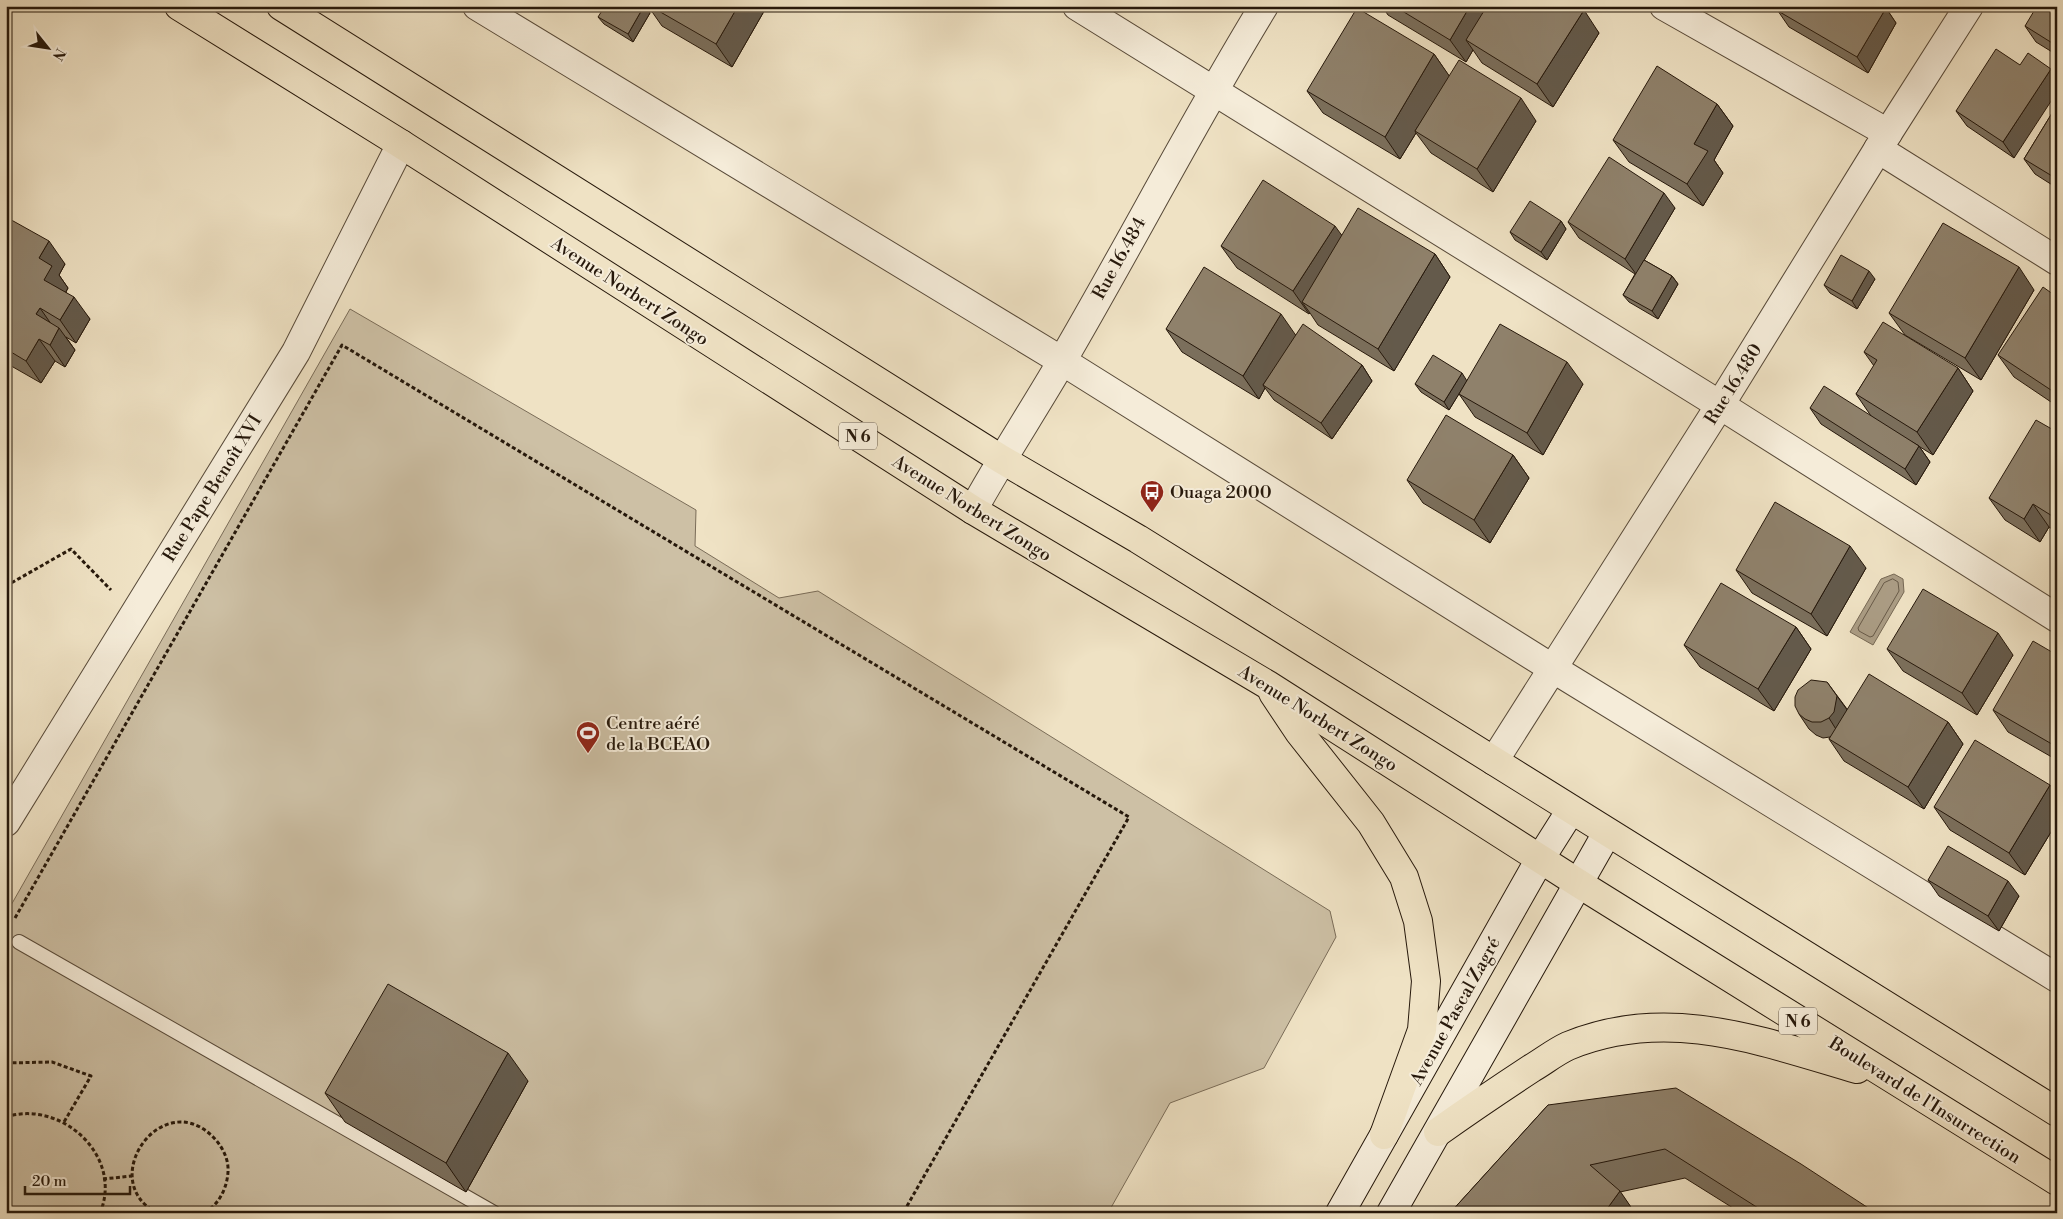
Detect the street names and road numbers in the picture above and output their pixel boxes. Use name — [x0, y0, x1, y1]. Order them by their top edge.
street label: Rue 16.484 — [1087, 213, 1152, 303]
street label: Avenue Norbert Zongo — [546, 231, 713, 351]
street label: Rue 16.480 — [1699, 339, 1767, 429]
street label: Rue Pape Benoît XVI — [158, 410, 267, 566]
road number: N 6 — [839, 422, 877, 450]
street label: Avenue Norbert Zongo — [887, 449, 1056, 567]
street label: Avenue Norbert Zongo — [1233, 659, 1402, 777]
street label: Avenue Pascal Zagré — [1405, 933, 1506, 1090]
road number: N 6 — [1779, 1008, 1817, 1034]
street label: Boulevard de l'Insurrection — [1824, 1031, 2025, 1169]

